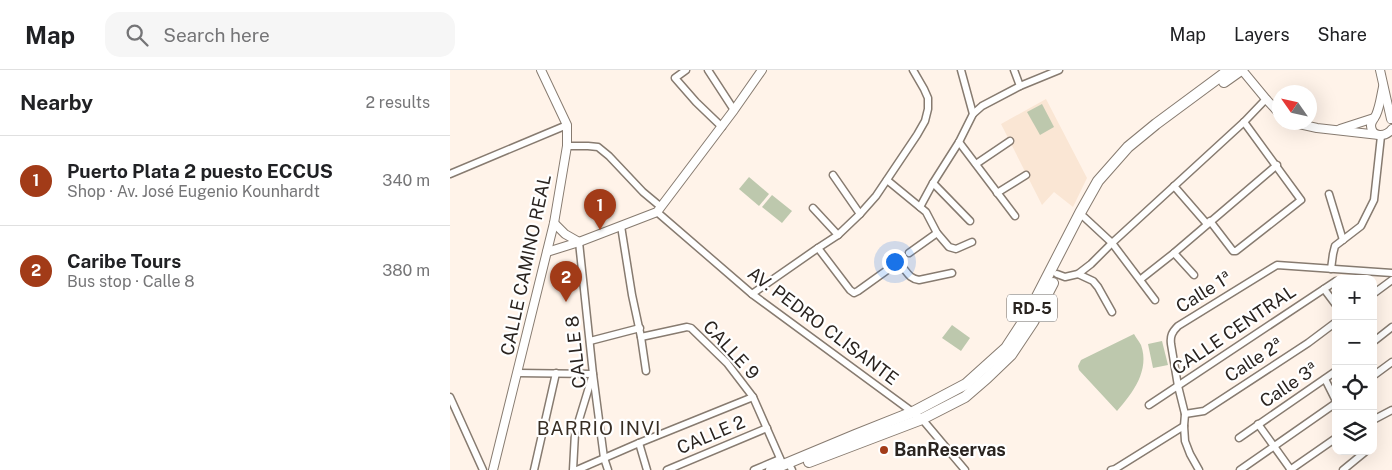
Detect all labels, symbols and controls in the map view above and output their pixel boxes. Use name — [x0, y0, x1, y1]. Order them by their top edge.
search box — [105, 12, 455, 57]
text: Map — [25, 21, 75, 49]
icon: search — [123, 21, 151, 49]
text: Search here — [163, 24, 270, 46]
text: Map — [1170, 24, 1206, 45]
text: Layers — [1234, 24, 1290, 45]
text: Share — [1318, 24, 1367, 45]
north arrow — [1272, 85, 1317, 130]
text: Nearby — [20, 90, 93, 115]
text: 2 results — [365, 93, 430, 112]
text: Puerto Plata 2 puesto ECCUS — [67, 160, 333, 182]
text: 1 — [33, 171, 39, 190]
text: 340 m — [382, 171, 430, 190]
street label: CALLE CAMINO REAL — [496, 172, 555, 357]
text: Shop · Av. José Eugenio Kounhardt — [67, 182, 320, 201]
pin: 1 — [584, 189, 616, 230]
your location — [882, 249, 908, 275]
text: Caribe Tours — [67, 250, 181, 272]
text: 2 — [31, 261, 41, 280]
text: 380 m — [382, 261, 430, 280]
pin: 2 — [550, 261, 582, 302]
street label: AV. PEDRO CLISANTE — [744, 262, 903, 389]
street label: Calle 1ª — [1172, 266, 1235, 317]
text: Bus stop · Calle 8 — [67, 272, 195, 291]
map controls — [1332, 275, 1377, 455]
button: + — [1332, 275, 1377, 320]
street label: CALLE CENTRAL — [1168, 280, 1300, 379]
road number: RD-5 — [1007, 294, 1057, 322]
street label: CALLE 8 — [561, 315, 590, 389]
street label: CALLE 9 — [699, 316, 764, 383]
button: − — [1332, 320, 1377, 365]
street label: Calle 2ª — [1221, 333, 1287, 386]
street label: Calle 3ª — [1256, 358, 1322, 412]
button: locate — [1332, 365, 1377, 410]
button: layers — [1332, 410, 1377, 455]
street label: CALLE 2 — [674, 411, 748, 458]
district label: BARRIO INVI — [537, 417, 661, 439]
place label: BanReservas — [894, 439, 1006, 460]
marker: BanReservas — [878, 444, 890, 456]

